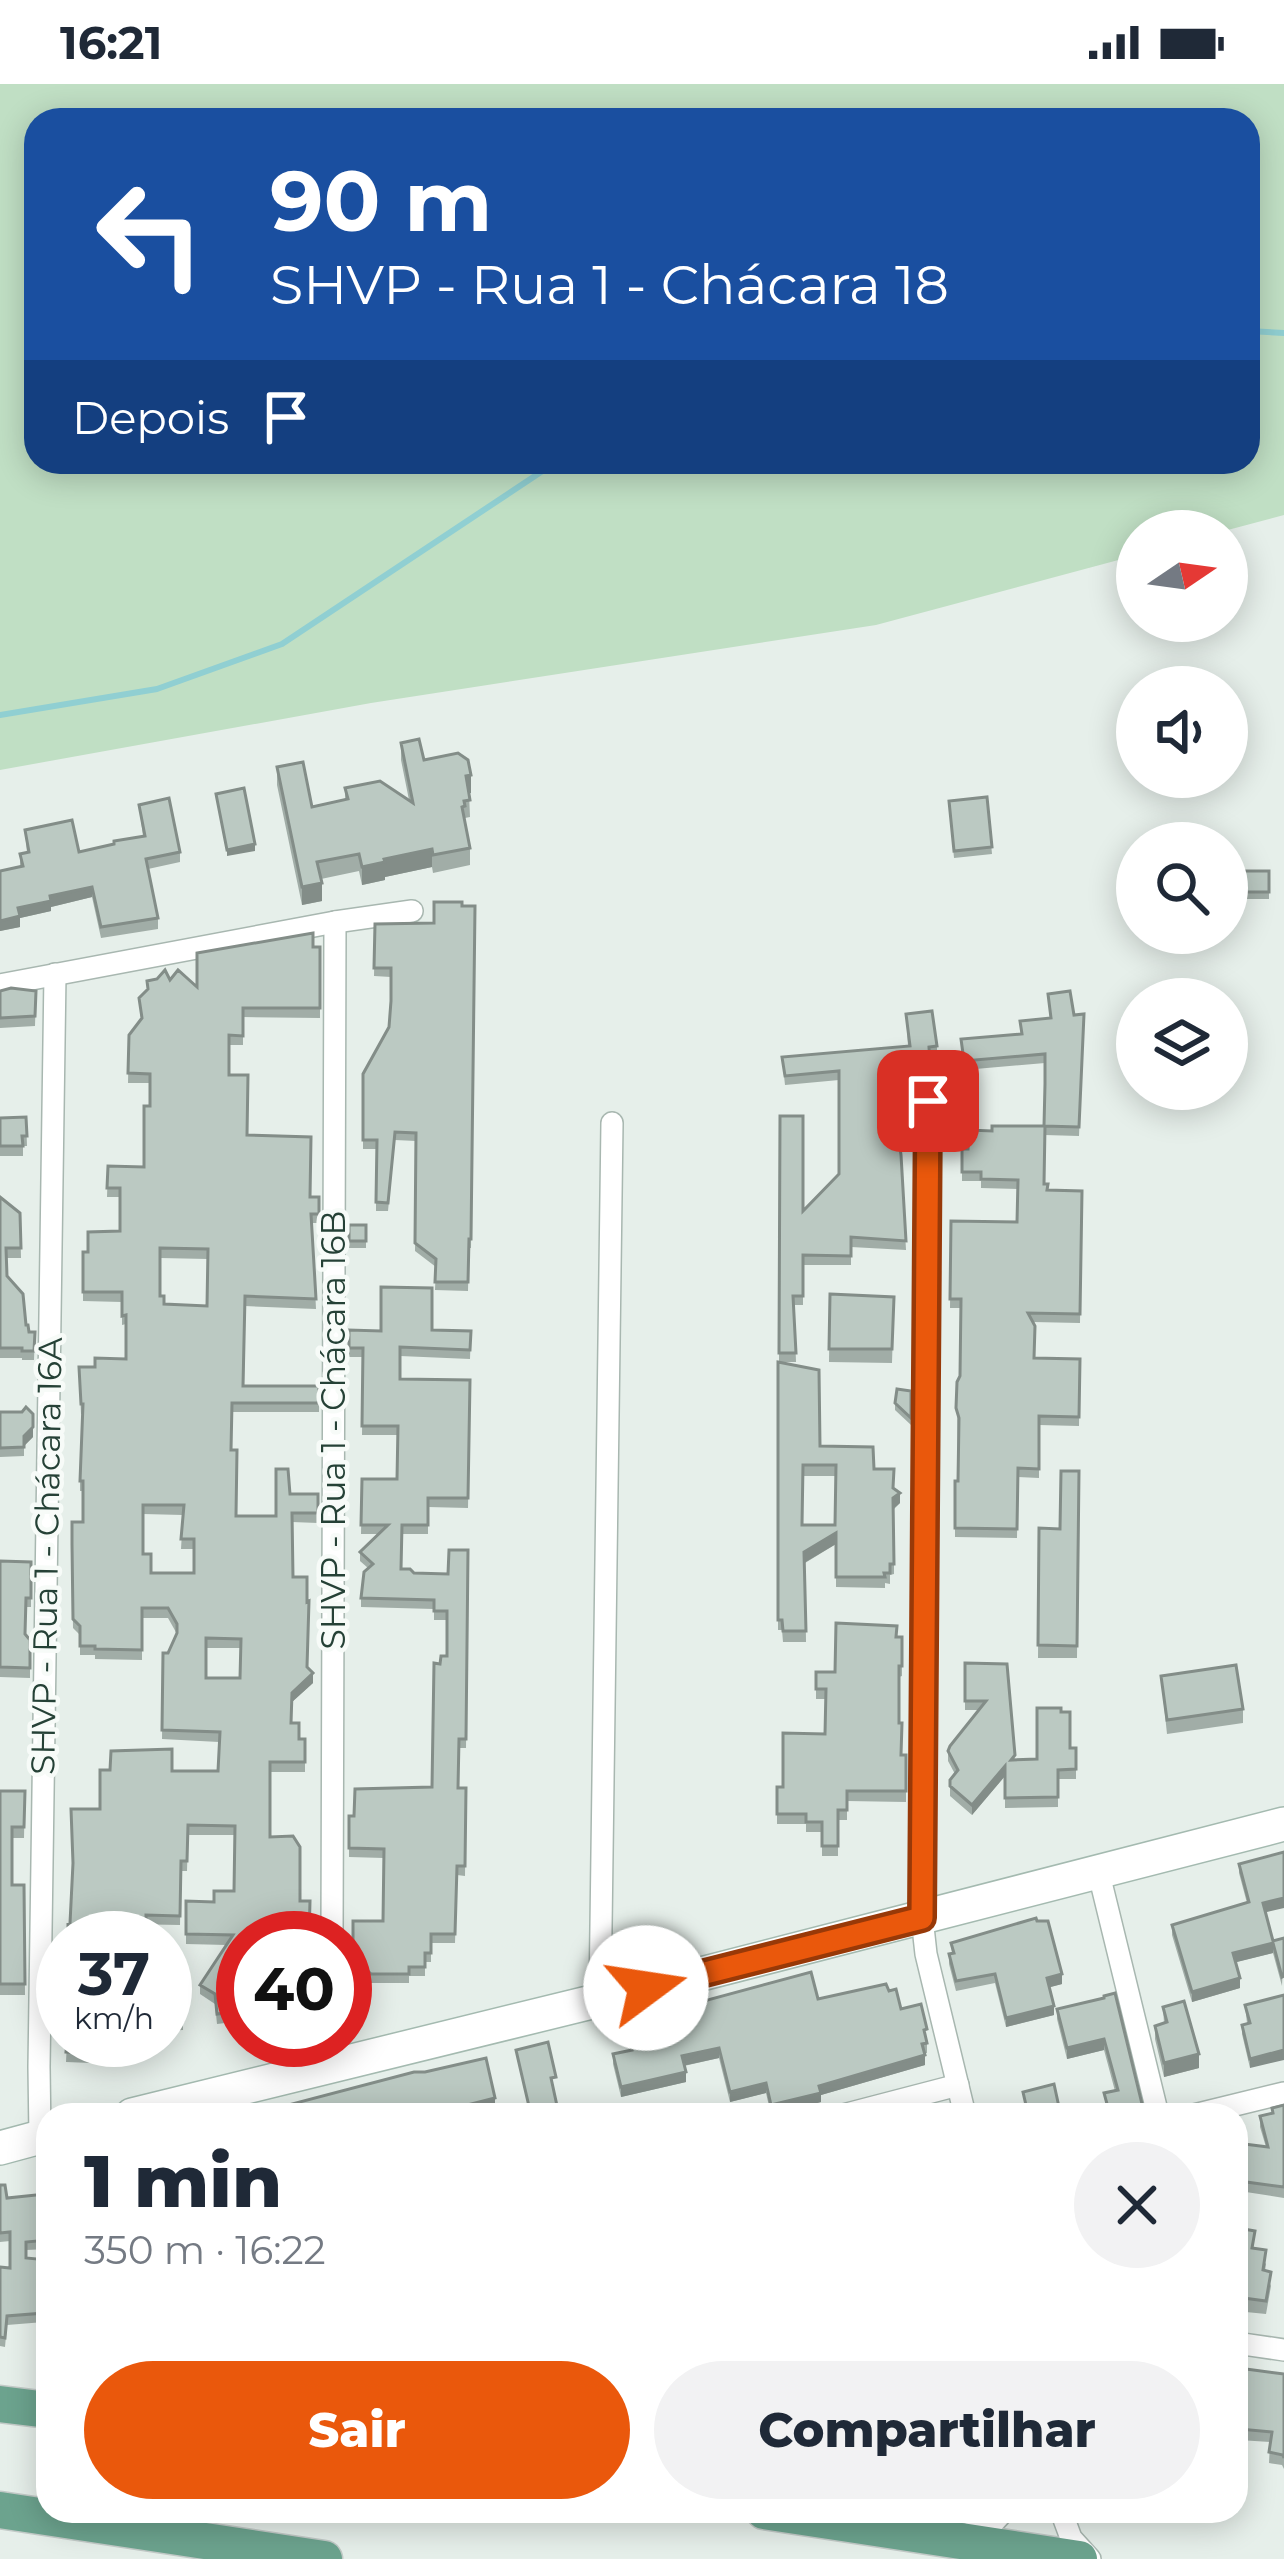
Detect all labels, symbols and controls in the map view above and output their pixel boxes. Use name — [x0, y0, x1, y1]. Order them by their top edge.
text: 16:21 — [60, 15, 162, 70]
text: 90 m — [270, 150, 492, 252]
icon: left — [72, 156, 228, 312]
text: SHVP - Rua 1 - Chácara 18 — [270, 252, 949, 318]
icon: arrive — [253, 384, 319, 450]
text: Depois — [72, 390, 229, 445]
north arrow — [1116, 510, 1248, 642]
map controls — [1116, 510, 1248, 1110]
button: sound — [1116, 666, 1248, 798]
button: search — [1116, 822, 1248, 954]
button: layers — [1116, 978, 1248, 1110]
pin — [877, 1050, 979, 1152]
icon: arrive — [895, 1068, 961, 1134]
street label: SHVP - Rua 1 - Chácara 16B — [313, 1211, 353, 1649]
street label: SHVP - Rua 1 - Chácara 16A — [22, 1336, 70, 1775]
speed limit sign: 40 — [216, 1911, 372, 2067]
position arrow — [583, 1925, 709, 2051]
text: 37 — [78, 1937, 150, 2010]
text: km/h — [74, 2000, 154, 2037]
text: 1 min — [84, 2137, 282, 2225]
button: close — [1074, 2142, 1200, 2268]
text: 350 m · 16:22 — [84, 2226, 326, 2274]
button: Sair — [84, 2361, 630, 2499]
button: Compartilhar — [654, 2361, 1200, 2499]

